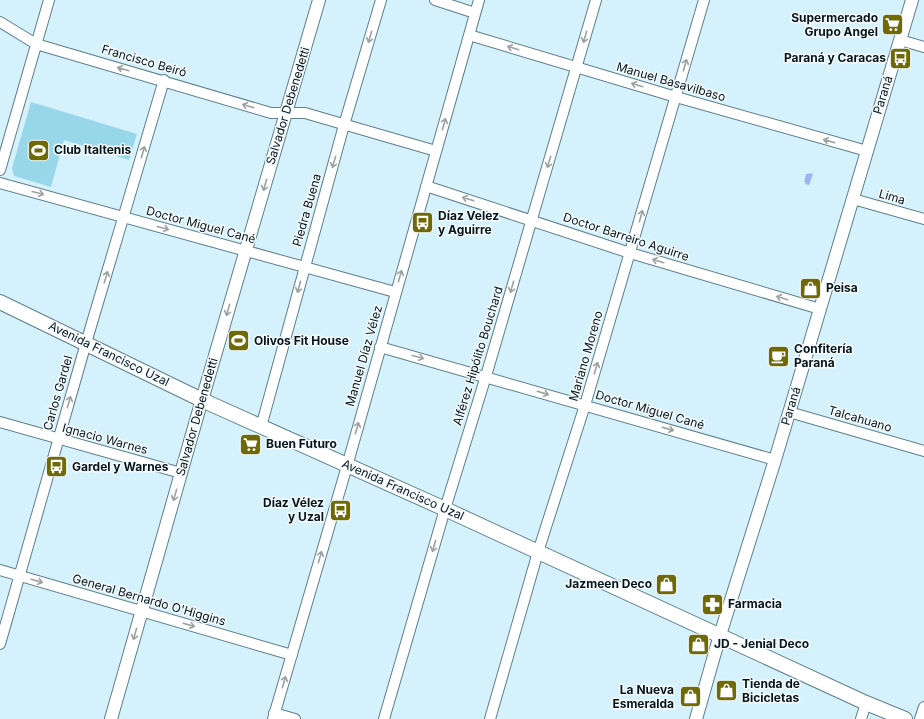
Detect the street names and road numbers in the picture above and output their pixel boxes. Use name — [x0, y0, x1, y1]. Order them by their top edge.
street label: Francisco Beiró — [100, 41, 188, 80]
street label: Salvador Debenedetti — [262, 45, 313, 166]
street label: Manuel Basavilbaso — [615, 59, 727, 104]
street label: Paraná — [870, 74, 895, 116]
street label: Piedra Buena — [289, 172, 324, 248]
street label: Lima — [877, 186, 907, 207]
street label: Doctor Miguel Cané — [145, 203, 257, 246]
street label: Doctor Barreiro Aguirre — [561, 209, 691, 264]
street label: Alférez Hipólito Bouchard — [449, 285, 506, 427]
street label: Manuel Díaz Vélez — [342, 304, 385, 408]
street label: Mariano Moreno — [565, 309, 606, 403]
street label: Avenida Francisco Uzal — [47, 318, 172, 389]
street label: Carlos Gardel — [40, 354, 75, 432]
street label: Salvador Debenedetti — [172, 356, 221, 478]
street label: Paraná — [778, 385, 803, 427]
street label: Doctor Miguel Cané — [594, 387, 706, 432]
street label: Talcahuano — [827, 402, 894, 435]
street label: Ignacio Warnes — [61, 420, 149, 457]
street label: Avenida Francisco Uzal — [340, 456, 467, 523]
street label: General Bernardo O'Higgins — [71, 570, 228, 629]

